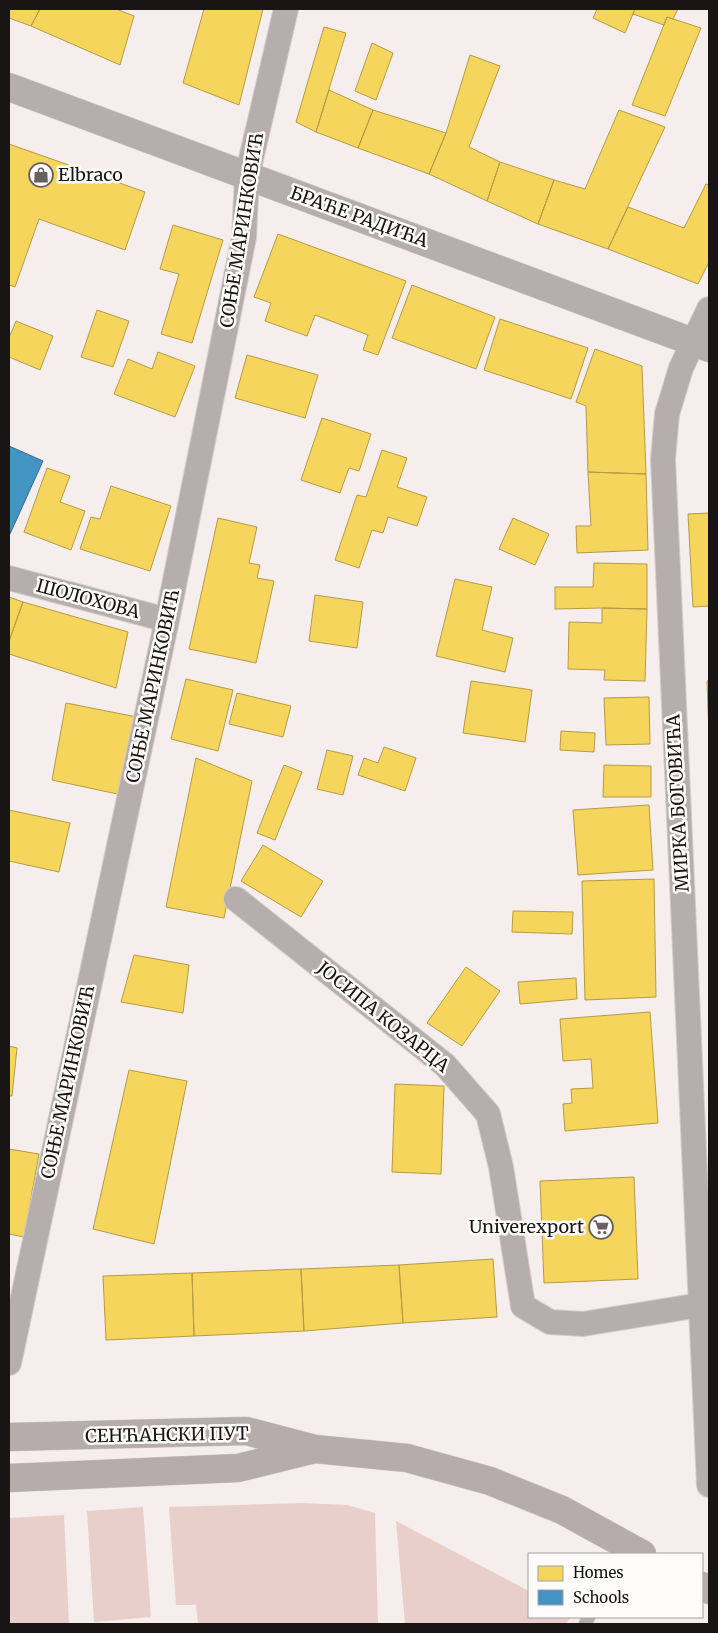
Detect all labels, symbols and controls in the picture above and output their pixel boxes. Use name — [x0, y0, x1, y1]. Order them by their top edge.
street label: СОЊЕ МАРИНКОВИЋ — [215, 131, 268, 329]
shop icon: Elbraco — [28, 162, 54, 188]
place label: Elbraco — [58, 163, 123, 186]
street label: БРАЋЕ РАДИЋА — [287, 181, 432, 252]
street label: ШОЛОХОВА — [34, 574, 143, 623]
street label: СОЊЕ МАРИНКОВИЋ — [121, 587, 184, 785]
street label: МИРКА БОГОВИЋА — [661, 713, 694, 892]
street label: ЈОСИПА КОЗАРЦА — [312, 956, 454, 1077]
street label: СОЊЕ МАРИНКОВИЋ — [36, 983, 99, 1181]
supermarket icon: Univerexport — [588, 1214, 614, 1240]
place label: Univerexport — [469, 1215, 584, 1238]
street label: СЕНЋАНСКИ ПУТ — [85, 1422, 249, 1447]
legend — [528, 1553, 703, 1618]
text: Homes — [573, 1563, 624, 1582]
text: Schools — [573, 1588, 629, 1607]

